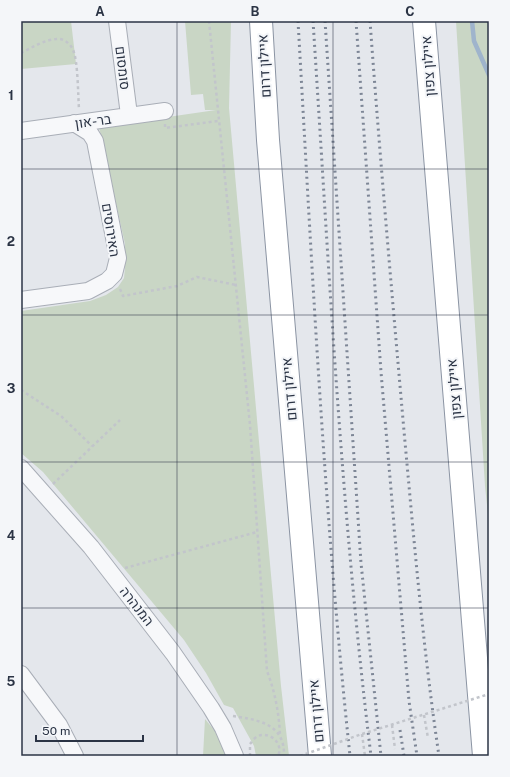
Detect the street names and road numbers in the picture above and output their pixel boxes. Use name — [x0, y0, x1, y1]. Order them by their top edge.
street label: איילון דרום — [254, 34, 274, 98]
street label: איילון צפון — [418, 35, 438, 97]
street label: סומסום — [112, 45, 134, 91]
street label: בר-און — [74, 110, 113, 131]
street label: האירוסים — [99, 202, 123, 258]
street label: איילון דרום — [278, 357, 300, 421]
street label: איילון צפון — [443, 358, 465, 420]
street label: המנהרה — [117, 583, 157, 629]
street label: איילון דרום — [305, 679, 327, 743]

